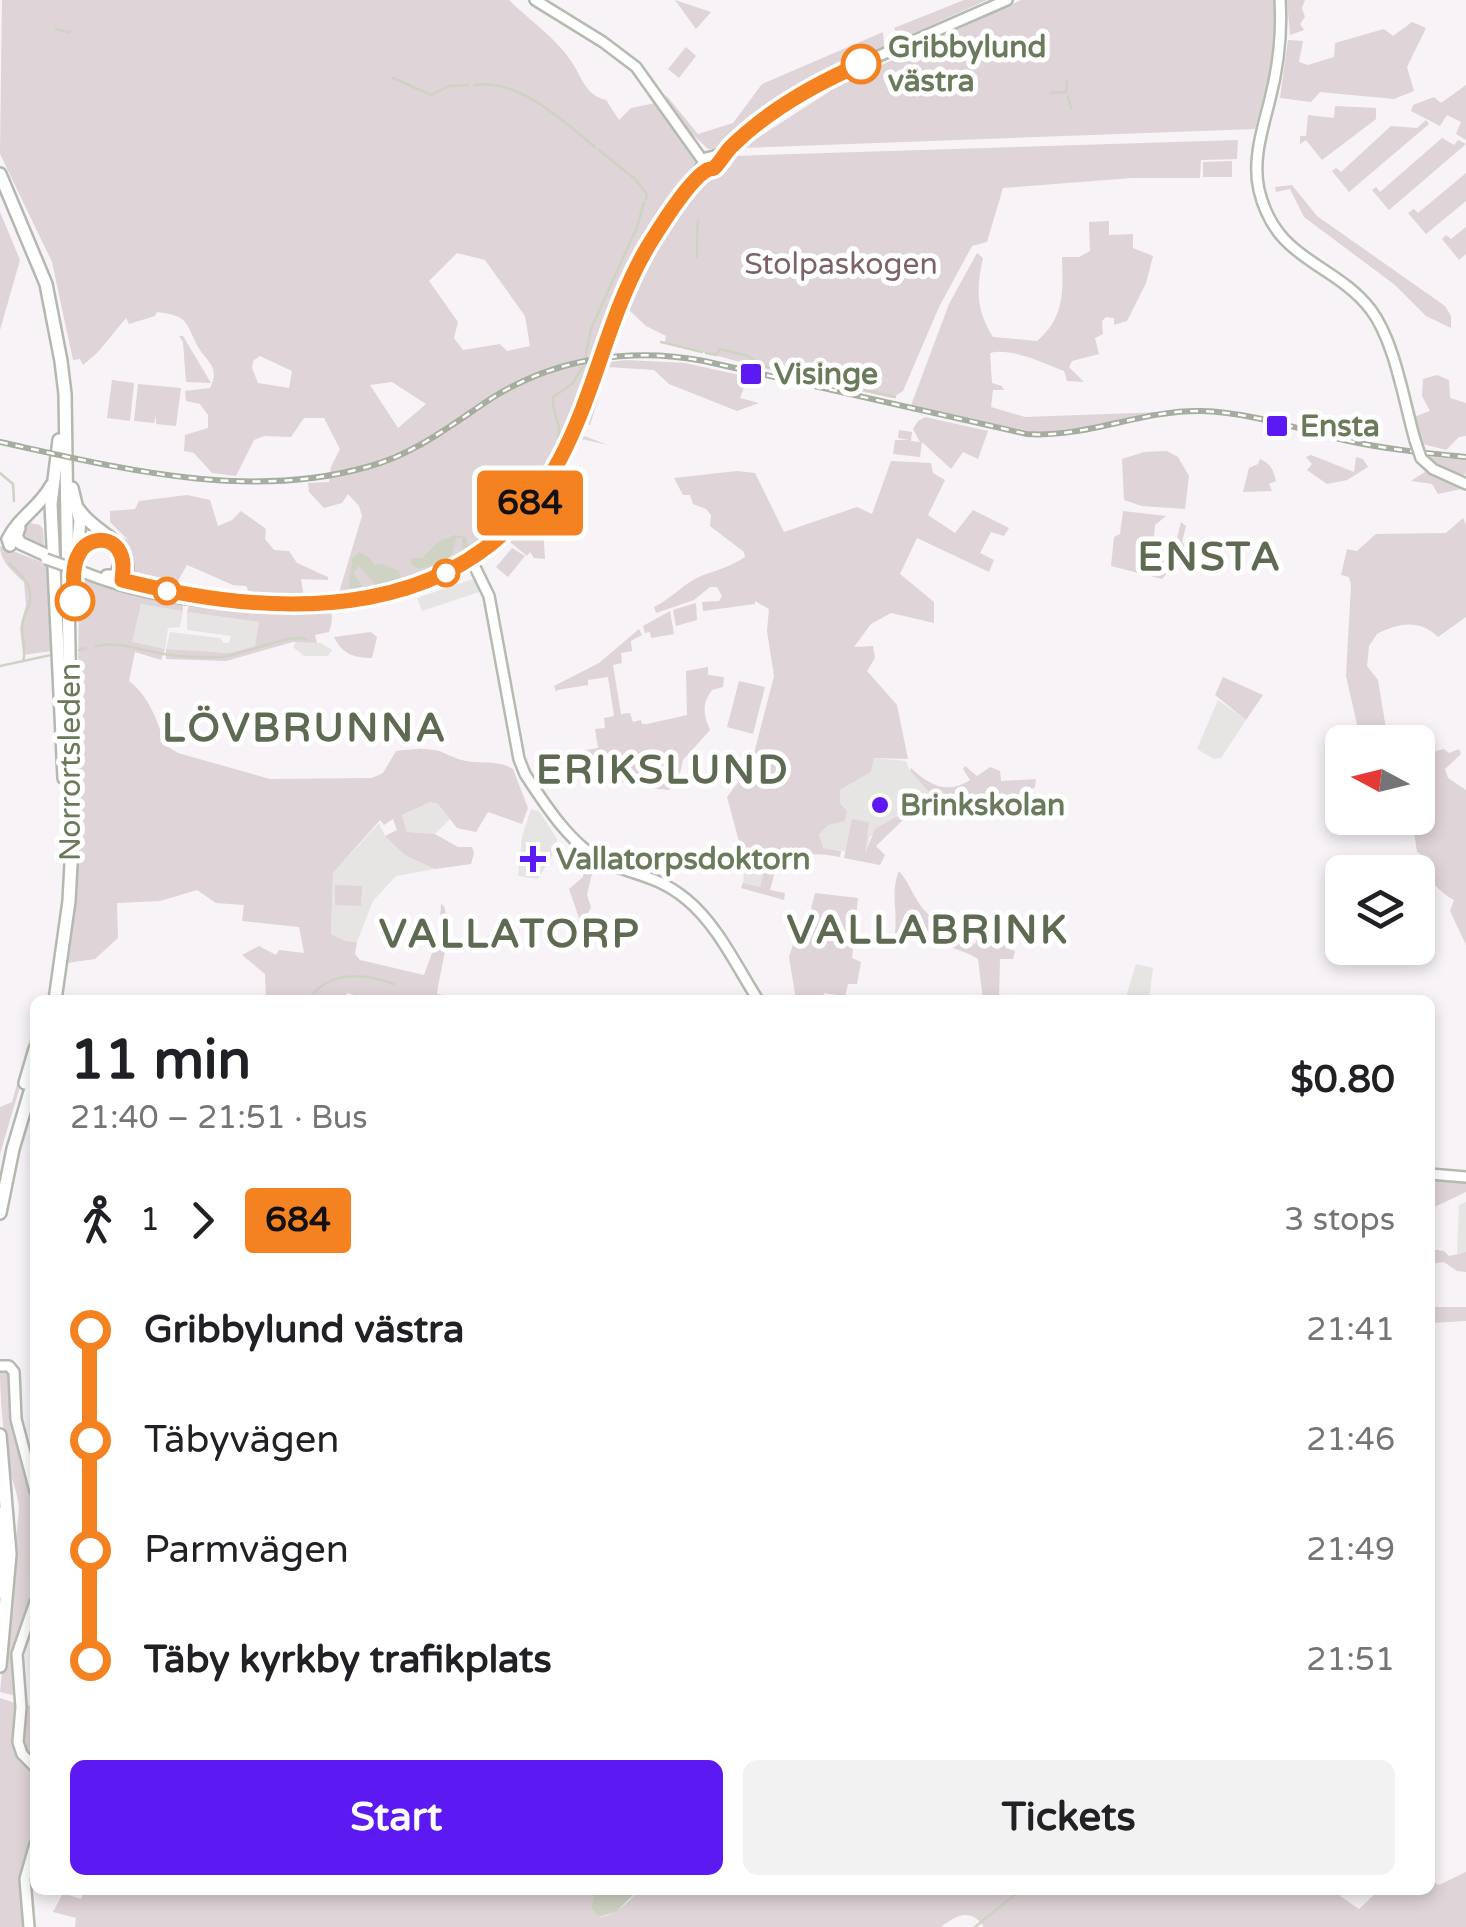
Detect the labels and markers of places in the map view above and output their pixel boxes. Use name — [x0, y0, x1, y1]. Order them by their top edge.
place label: Gribbylund västra — [888, 29, 1046, 100]
marker: Gribbylund västra — [842, 45, 880, 83]
place label: Visinge — [774, 356, 878, 393]
marker: Visinge — [738, 361, 764, 387]
place label: Ensta — [1300, 408, 1380, 445]
marker: Ensta — [1264, 413, 1290, 439]
unlabelled marker — [433, 560, 459, 586]
unlabelled marker — [154, 578, 180, 604]
unlabelled marker — [56, 582, 94, 620]
place label: Brinkskolan — [900, 787, 1065, 824]
marker: Brinkskolan — [869, 794, 891, 816]
place label: Vallatorpsdoktorn — [556, 841, 811, 878]
marker: Vallatorpsdoktorn — [520, 846, 546, 872]

